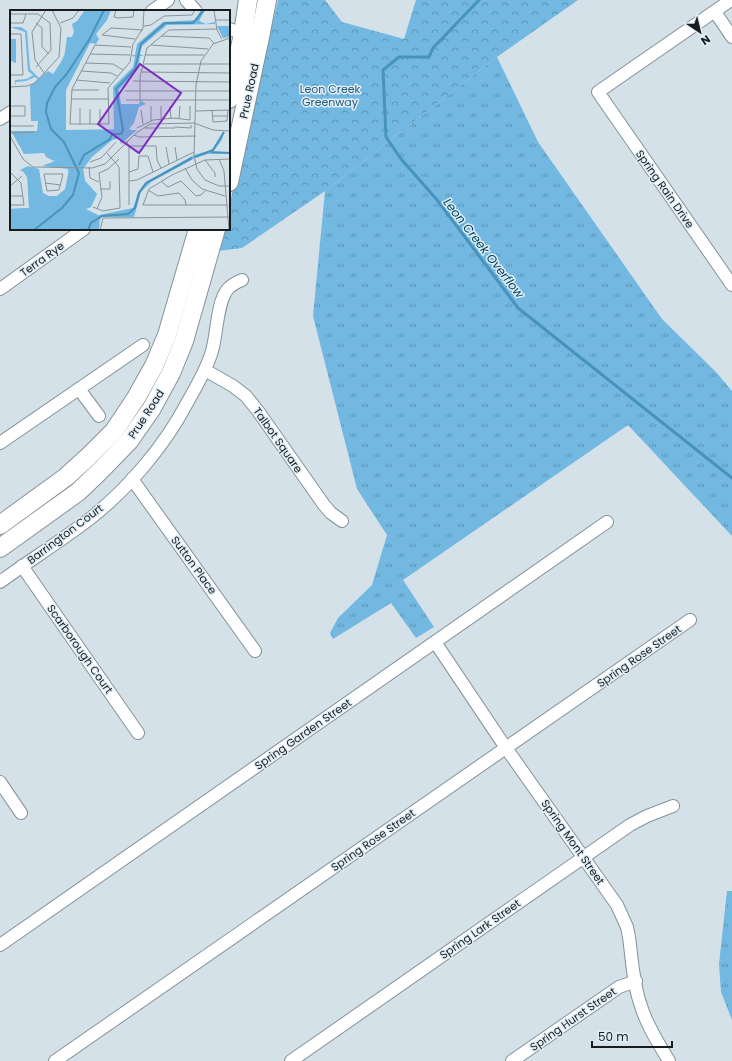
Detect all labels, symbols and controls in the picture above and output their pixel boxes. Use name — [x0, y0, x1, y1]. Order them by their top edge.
inset map — [10, 10, 230, 230]
north arrow — [680, 12, 720, 52]
text: N — [698, 31, 714, 49]
street label: Prue Road — [235, 62, 263, 120]
park label: Leon Creek Greenway — [300, 81, 361, 110]
street label: Spring Rain Drive — [632, 147, 698, 232]
water label: Leon Creek Overflow — [440, 195, 529, 302]
street label: Terra Rye — [17, 237, 67, 280]
street label: Prue Road — [124, 386, 168, 442]
street label: Talbot Square — [249, 404, 307, 476]
street label: Barrington Court — [24, 500, 106, 568]
street label: Sutton Place — [167, 533, 221, 598]
street label: Scarborough Court — [43, 601, 117, 697]
street label: Spring Rose Street — [594, 621, 684, 691]
street label: Spring Garden Street — [251, 695, 355, 773]
street label: Spring Mont Street — [538, 796, 608, 888]
street label: Spring Rose Street — [328, 805, 418, 875]
street label: Spring Lark Street — [436, 895, 524, 963]
street label: Spring Hurst Street — [527, 983, 619, 1055]
scale bar — [592, 1023, 672, 1049]
text: 50 m — [598, 1028, 629, 1045]

